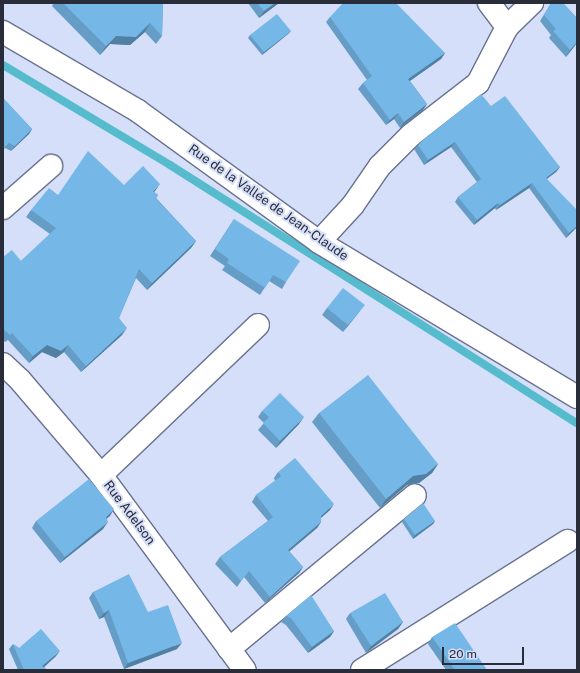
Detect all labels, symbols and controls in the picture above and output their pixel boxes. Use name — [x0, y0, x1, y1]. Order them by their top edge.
street label: Rue de la Vallée de Jean-Claude — [185, 141, 351, 265]
street label: Rue Adelson — [100, 478, 158, 548]
scale bar — [444, 639, 526, 665]
text: 20 m — [449, 647, 477, 661]

